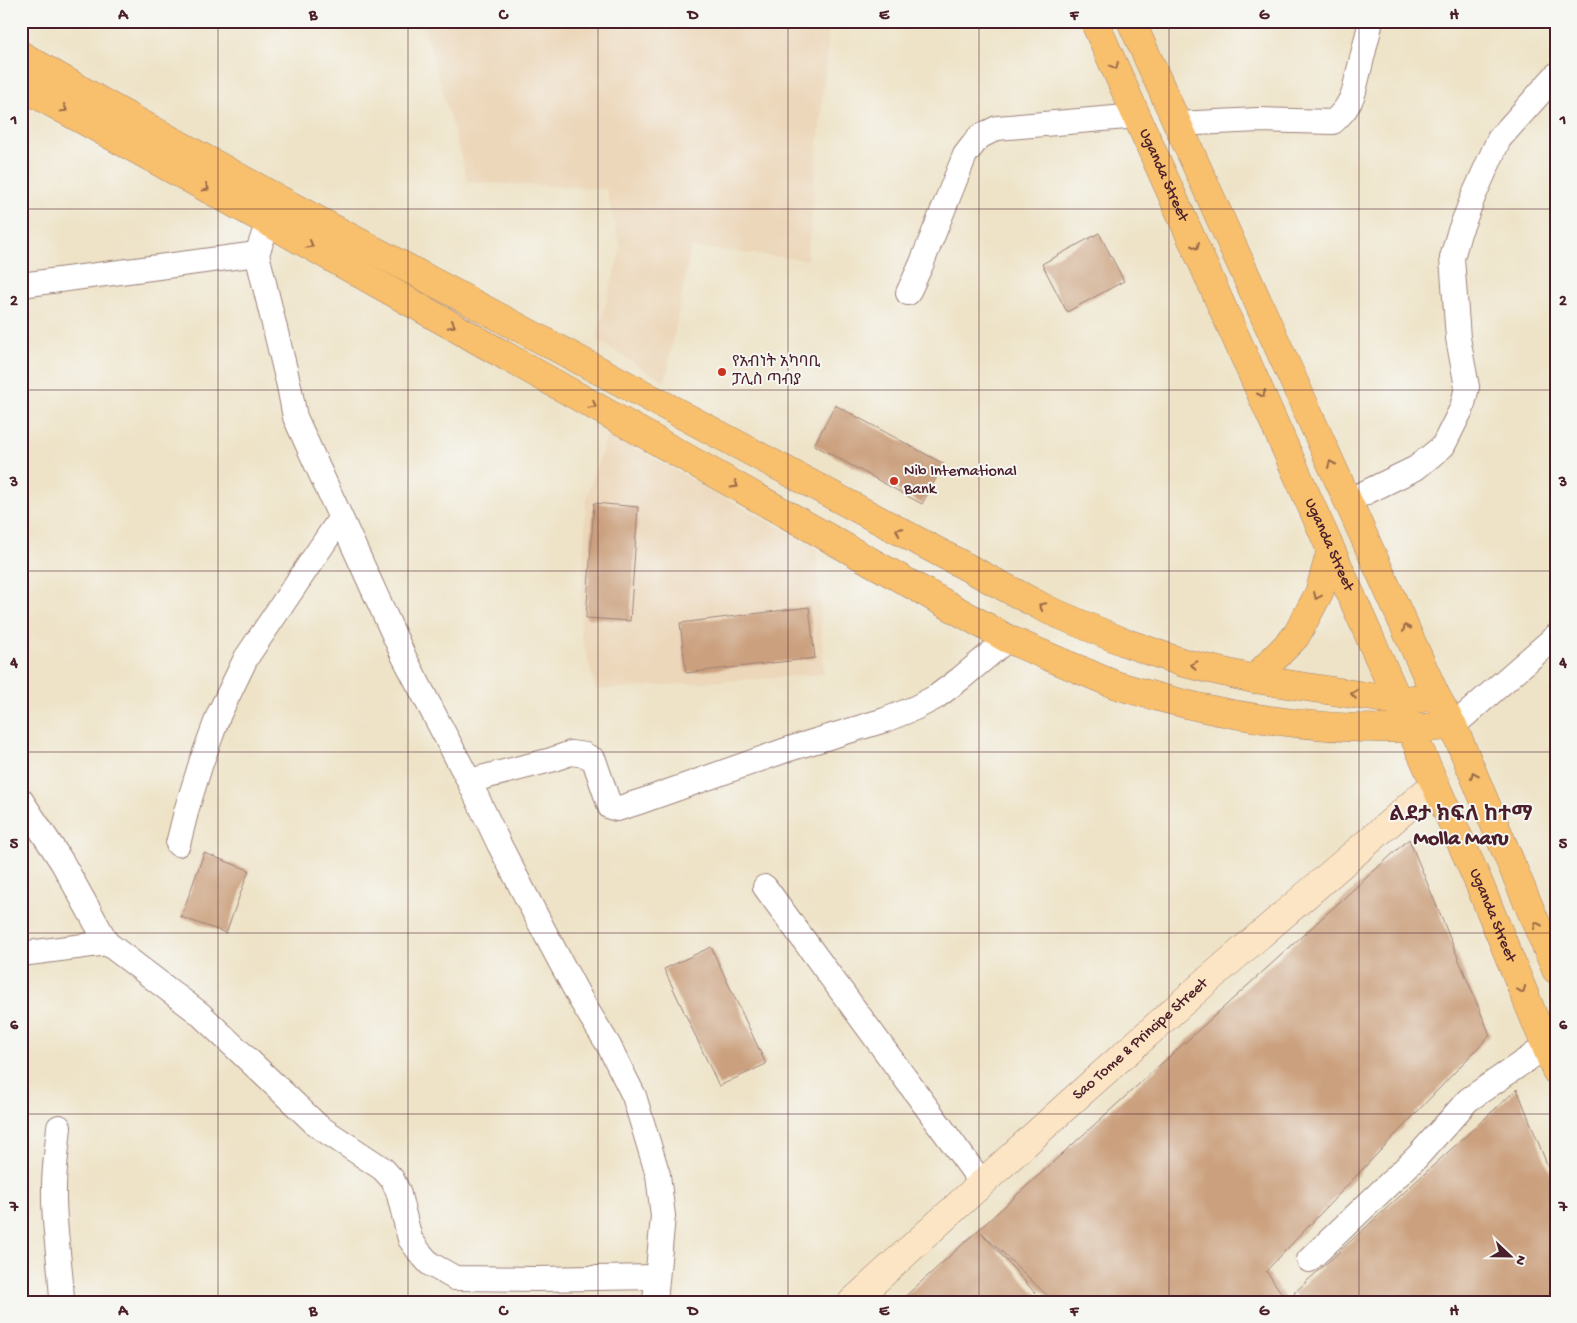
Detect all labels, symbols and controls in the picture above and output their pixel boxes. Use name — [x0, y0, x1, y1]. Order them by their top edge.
text: A — [117, 7, 129, 26]
text: B — [308, 7, 318, 26]
text: C — [498, 7, 509, 26]
text: D — [686, 7, 699, 26]
text: E — [879, 7, 890, 26]
text: F — [1069, 7, 1080, 26]
text: G — [1259, 7, 1270, 26]
text: H — [1449, 7, 1459, 26]
one-way arrow — [1108, 61, 1119, 70]
one-way arrow — [59, 103, 68, 113]
text: 1 — [10, 112, 17, 131]
text: 1 — [1559, 112, 1566, 131]
street label: Uganda Street — [1134, 126, 1193, 226]
one-way arrow — [201, 182, 210, 192]
one-way arrow — [305, 239, 314, 249]
one-way arrow — [1189, 241, 1200, 250]
text: 2 — [10, 293, 18, 312]
text: 2 — [1559, 293, 1567, 312]
one-way arrow — [446, 319, 455, 329]
place label: የአብነት አካባቢ ፓሊስ ጣብያ — [732, 353, 820, 391]
marker: የአብነት አካባቢ ፓሊስ ጣብያ — [716, 366, 728, 378]
one-way arrow — [1256, 389, 1266, 398]
one-way arrow — [588, 399, 597, 409]
one-way arrow — [1327, 460, 1338, 469]
place label: Nib International Bank — [903, 463, 1017, 500]
text: 3 — [9, 474, 18, 493]
text: 3 — [1558, 474, 1567, 493]
marker: Nib International Bank — [888, 475, 900, 487]
one-way arrow — [729, 479, 738, 489]
street label: Uganda Street — [1300, 496, 1358, 596]
one-way arrow — [895, 527, 904, 537]
one-way arrow — [1312, 591, 1323, 600]
one-way arrow — [1039, 603, 1048, 613]
one-way arrow — [1401, 624, 1412, 633]
text: 4 — [9, 655, 18, 674]
text: 4 — [1558, 655, 1567, 674]
one-way arrow — [1189, 660, 1198, 671]
one-way arrow — [1349, 689, 1357, 700]
one-way arrow — [1470, 771, 1480, 780]
district label: ልደታ ክፍለ ከተማ Molla Maru — [1389, 804, 1533, 853]
text: 5 — [10, 836, 19, 855]
text: 5 — [1559, 836, 1568, 855]
street label: Uganda Street — [1464, 866, 1520, 966]
one-way arrow — [1533, 921, 1543, 930]
street label: Sao Tome & Principe Street — [1069, 974, 1213, 1105]
one-way arrow — [1516, 985, 1526, 994]
text: 6 — [10, 1017, 19, 1036]
text: 6 — [1559, 1017, 1568, 1036]
text: 7 — [9, 1199, 19, 1218]
text: 7 — [1558, 1199, 1568, 1218]
north arrow — [1484, 1230, 1534, 1280]
text: N — [1510, 1253, 1529, 1267]
text: A — [117, 1303, 129, 1322]
text: B — [308, 1303, 318, 1322]
text: C — [498, 1303, 509, 1322]
text: D — [686, 1303, 699, 1322]
text: E — [879, 1303, 890, 1322]
text: F — [1069, 1303, 1080, 1322]
text: G — [1259, 1303, 1270, 1322]
text: H — [1449, 1303, 1459, 1322]

